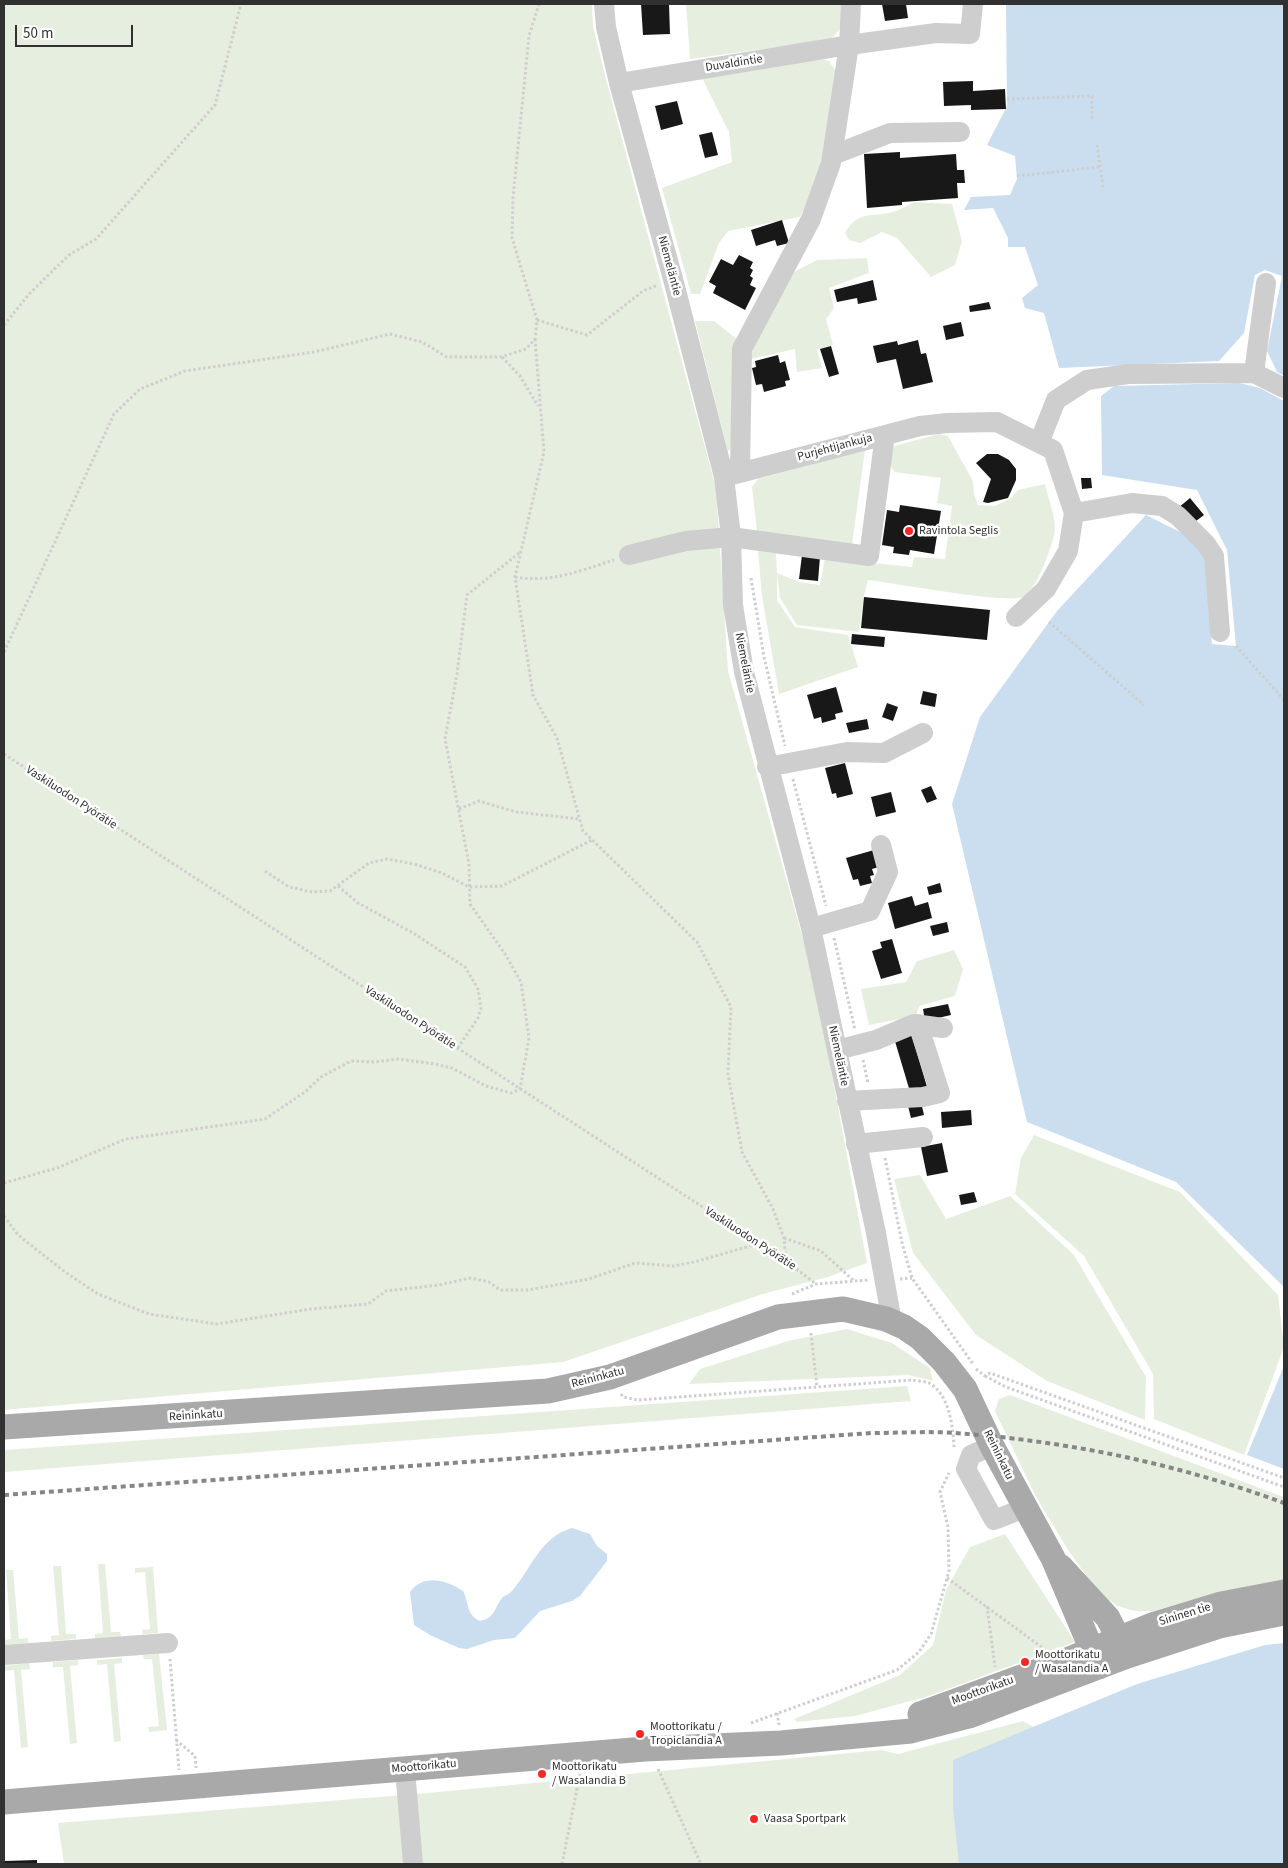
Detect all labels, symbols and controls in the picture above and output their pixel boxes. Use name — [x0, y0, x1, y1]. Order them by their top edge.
scale bar — [18, 15, 135, 47]
text: 50 m — [23, 23, 53, 44]
street label: Duvaldintie — [704, 52, 764, 76]
street label: Niemeläntie — [654, 235, 684, 297]
street label: Purjehtijankuja — [796, 431, 874, 465]
place label: Ravintola Seglis — [919, 524, 998, 538]
marker: Ravintola Seglis — [903, 525, 915, 537]
street label: Niemeläntie — [731, 632, 757, 694]
street label: Vaskiluodon Pyörätie — [23, 763, 119, 833]
street label: Vaskiluodon Pyörätie — [362, 983, 458, 1053]
street label: Niemeläntie — [825, 1025, 851, 1087]
street label: Vaskiluodon Pyörätie — [702, 1204, 798, 1274]
street label: Reininkatu — [570, 1364, 626, 1392]
street label: Reininkatu — [169, 1407, 223, 1425]
street label: Reininkatu — [980, 1428, 1016, 1482]
street label: Sininen tie — [1157, 1600, 1213, 1630]
place label: Moottorikatu / Wasalandia A — [1035, 1648, 1108, 1676]
marker: Moottorikatu / Wasalandia A — [1019, 1656, 1031, 1668]
street label: Moottorikatu — [950, 1673, 1016, 1709]
place label: Moottorikatu / Tropiclandia A — [650, 1720, 722, 1748]
marker: Moottorikatu / Tropiclandia A — [634, 1728, 646, 1740]
street label: Moottorikatu — [391, 1757, 457, 1777]
place label: Moottorikatu / Wasalandia B — [552, 1760, 626, 1788]
marker: Moottorikatu / Wasalandia B — [536, 1768, 548, 1780]
place label: Vaasa Sportpark — [764, 1812, 846, 1826]
marker: Vaasa Sportpark — [748, 1813, 760, 1825]

